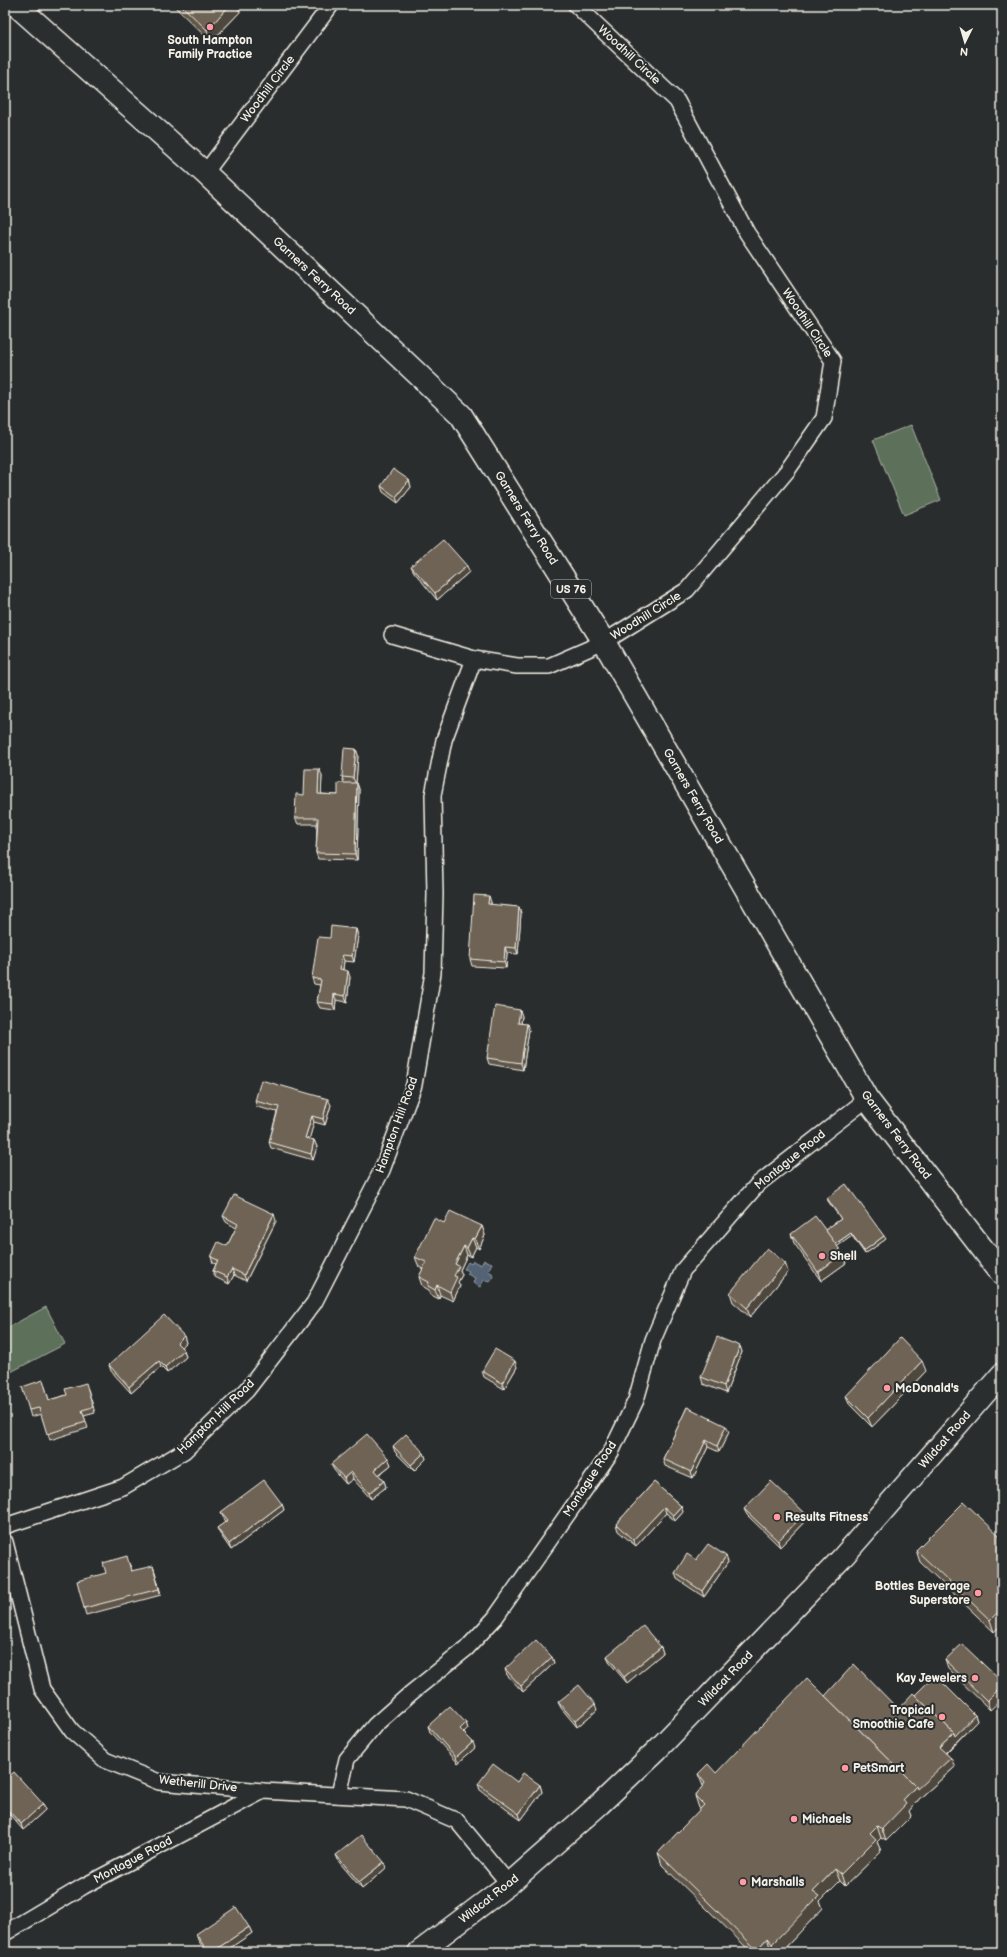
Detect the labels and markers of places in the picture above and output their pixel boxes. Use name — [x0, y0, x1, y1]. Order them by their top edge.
marker: South Hampton Family Practice — [205, 22, 215, 32]
place label: South Hampton Family Practice — [168, 33, 253, 62]
place label: Shell — [830, 1249, 857, 1264]
marker: Shell — [817, 1251, 827, 1261]
place label: McDonald's — [895, 1381, 959, 1396]
marker: McDonald's — [882, 1383, 892, 1393]
place label: Results Fitness — [785, 1510, 868, 1525]
marker: Results Fitness — [772, 1512, 782, 1522]
place label: Bottles Beverage Superstore — [875, 1579, 970, 1608]
marker: Bottles Beverage Superstore — [973, 1588, 983, 1598]
place label: Kay Jewelers — [896, 1671, 967, 1686]
marker: Kay Jewelers — [970, 1673, 980, 1683]
place label: Tropical Smoothie Cafe — [853, 1703, 934, 1732]
marker: Tropical Smoothie Cafe — [937, 1712, 947, 1722]
place label: PetSmart — [853, 1761, 904, 1776]
marker: PetSmart — [840, 1763, 850, 1773]
place label: Michaels — [802, 1812, 851, 1827]
marker: Michaels — [789, 1814, 799, 1824]
place label: Marshalls — [751, 1875, 804, 1890]
marker: Marshalls — [738, 1877, 748, 1887]

